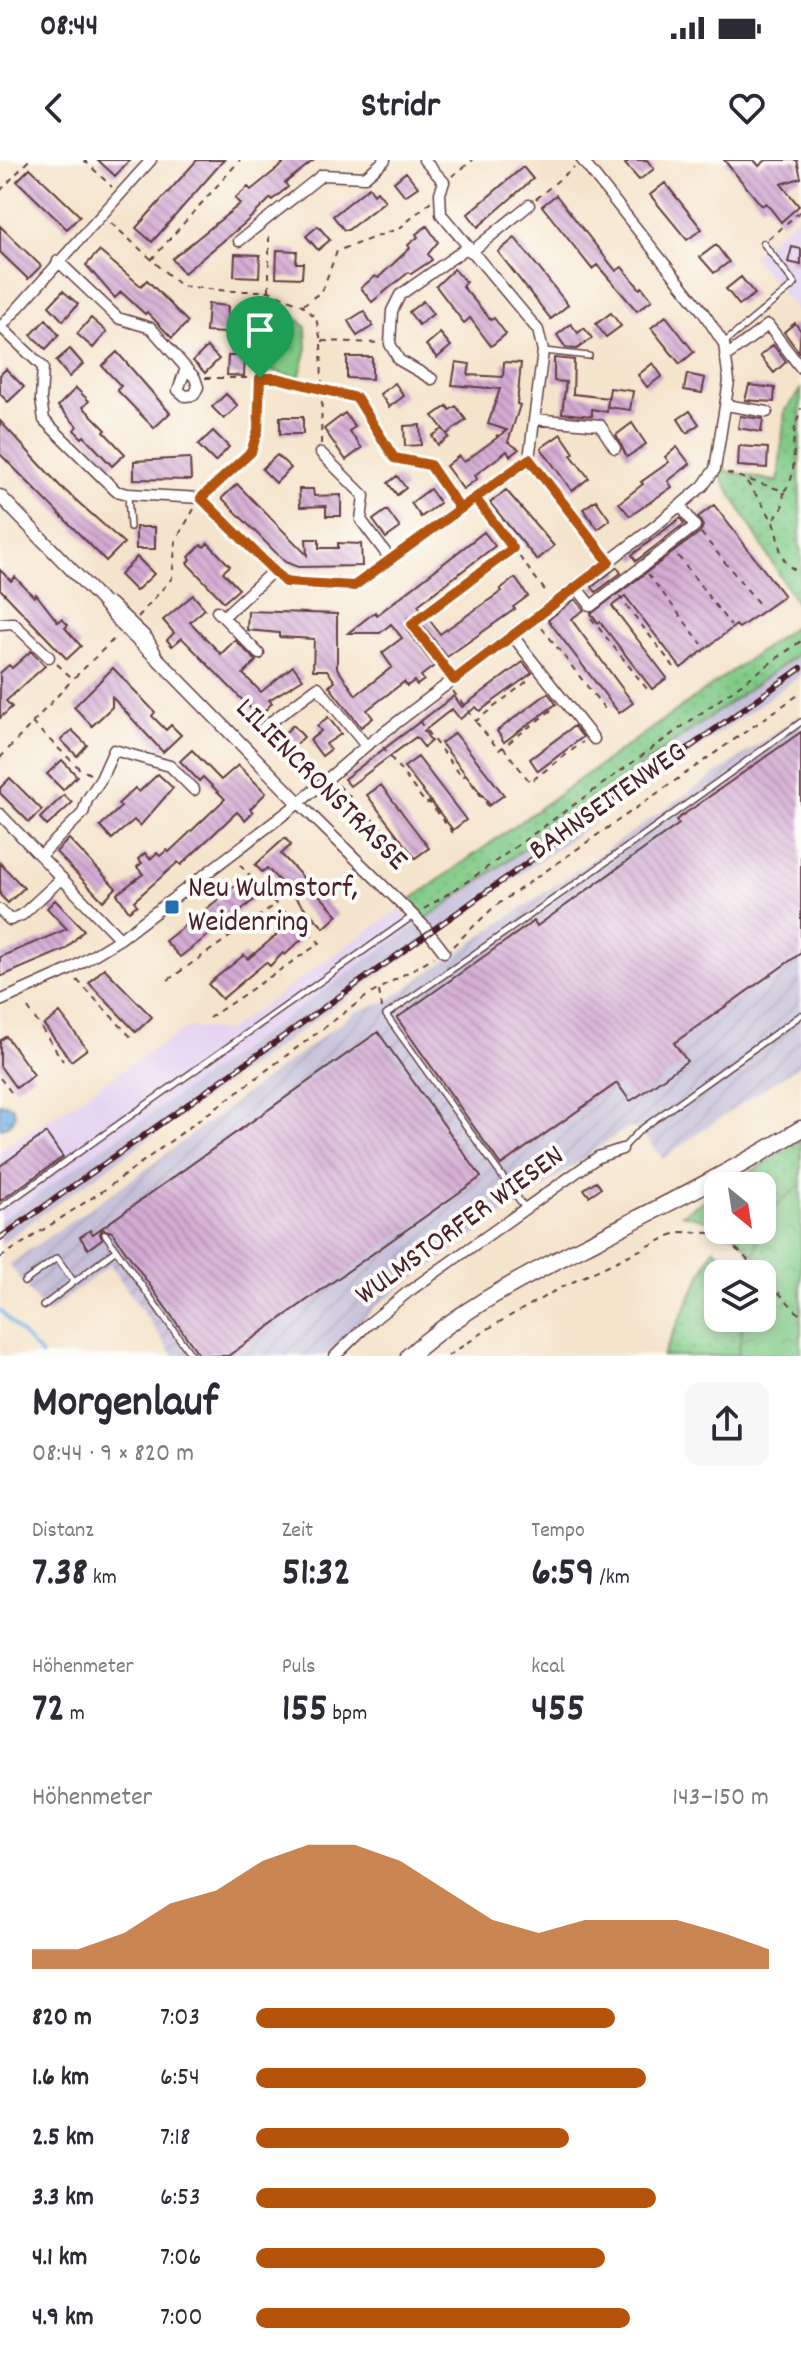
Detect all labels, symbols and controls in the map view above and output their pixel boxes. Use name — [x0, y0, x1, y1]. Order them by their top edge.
text: 08:44 — [40, 7, 98, 50]
text: Stridr — [361, 82, 440, 134]
icon: back — [32, 86, 76, 130]
icon: heart — [725, 86, 769, 130]
pin — [226, 296, 294, 378]
icon: arrive — [238, 308, 282, 352]
street label: LILIENCRONSTRASSE — [224, 690, 417, 883]
street label: BAHNSEITENWEG — [522, 733, 696, 873]
place label: Neu Wulmstorf, Weidenring — [188, 869, 358, 946]
marker: Neu Wulmstorf, Weidenring — [163, 898, 181, 916]
street label: WULMSTORFER WIESEN — [348, 1136, 574, 1318]
north arrow — [704, 1172, 776, 1244]
map controls — [704, 1172, 776, 1332]
button: layers — [704, 1260, 776, 1332]
text: Morgenlauf — [32, 1374, 218, 1437]
button: share — [685, 1382, 769, 1466]
text: 08:44 · 9 × 820 m — [32, 1436, 194, 1473]
text: Distanz — [32, 1516, 94, 1547]
text: Zeit — [282, 1516, 313, 1547]
text: Tempo — [531, 1516, 585, 1547]
text: 7.38 — [32, 1547, 88, 1604]
text: 51:32 — [282, 1547, 351, 1604]
text: 6:59 — [531, 1547, 594, 1604]
text: km — [88, 1563, 117, 1594]
text: /km — [594, 1563, 630, 1594]
text: Höhenmeter — [32, 1652, 134, 1683]
text: Puls — [282, 1652, 316, 1683]
text: kcal — [531, 1652, 565, 1683]
text: 72 — [32, 1683, 65, 1740]
text: 155 — [282, 1683, 327, 1740]
text: 455 — [531, 1683, 585, 1740]
text: m — [65, 1699, 85, 1730]
text: bpm — [327, 1699, 367, 1730]
text: Höhenmeter — [32, 1780, 152, 1817]
text: 143–150 m — [672, 1780, 769, 1817]
text: 820 m — [32, 2000, 92, 2037]
text: 7:03 — [160, 2000, 200, 2037]
text: 1.6 km — [32, 2060, 89, 2097]
text: 6:54 — [160, 2060, 200, 2097]
text: 2.5 km — [32, 2120, 94, 2157]
text: 7:18 — [160, 2120, 190, 2157]
text: 3.3 km — [32, 2180, 94, 2217]
text: 6:53 — [160, 2180, 201, 2217]
text: 4.1 km — [32, 2240, 87, 2277]
text: 7:06 — [160, 2240, 201, 2277]
text: 4.9 km — [32, 2300, 94, 2337]
text: 7:00 — [160, 2300, 203, 2337]

